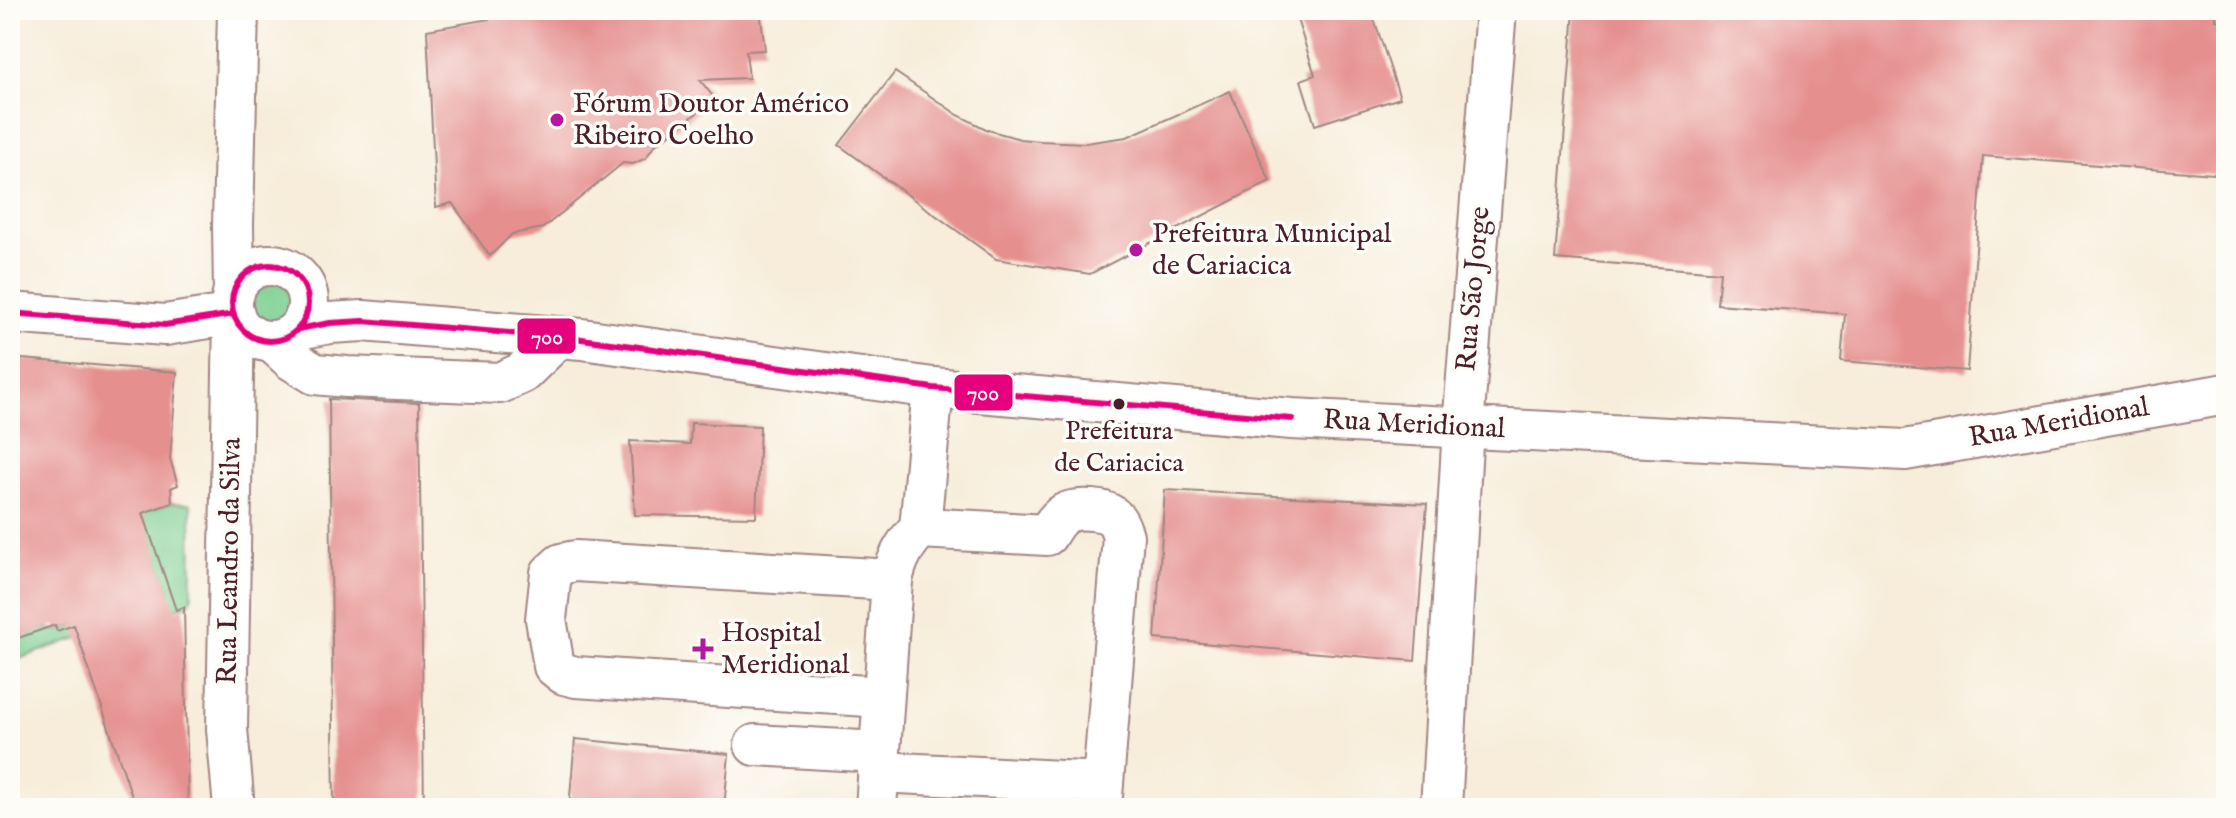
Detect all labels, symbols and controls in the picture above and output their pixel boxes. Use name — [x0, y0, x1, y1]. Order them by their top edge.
place label: Fórum Doutor Américo Ribeiro Coelho — [573, 87, 849, 154]
marker: Fórum Doutor Américo Ribeiro Coelho — [548, 111, 566, 129]
street label: Rua São Jorge — [1449, 205, 1499, 373]
place label: Prefeitura Municipal de Cariacica — [1152, 217, 1392, 284]
marker: Prefeitura Municipal de Cariacica — [1127, 241, 1145, 259]
line badge: 700 — [516, 317, 577, 355]
text: 700 — [531, 324, 563, 352]
line badge: 700 — [953, 373, 1014, 412]
text: 700 — [967, 380, 999, 408]
street label: Rua Meridional — [1966, 390, 2152, 456]
marker: Prefeitura de Cariacica — [1111, 396, 1127, 412]
street label: Rua Meridional — [1322, 403, 1506, 447]
place label: Prefeitura de Cariacica — [1054, 415, 1184, 480]
street label: Rua Leandro da Silva — [210, 436, 250, 685]
place label: Hospital Meridional — [721, 616, 850, 683]
marker: Hospital Meridional — [692, 638, 714, 660]

